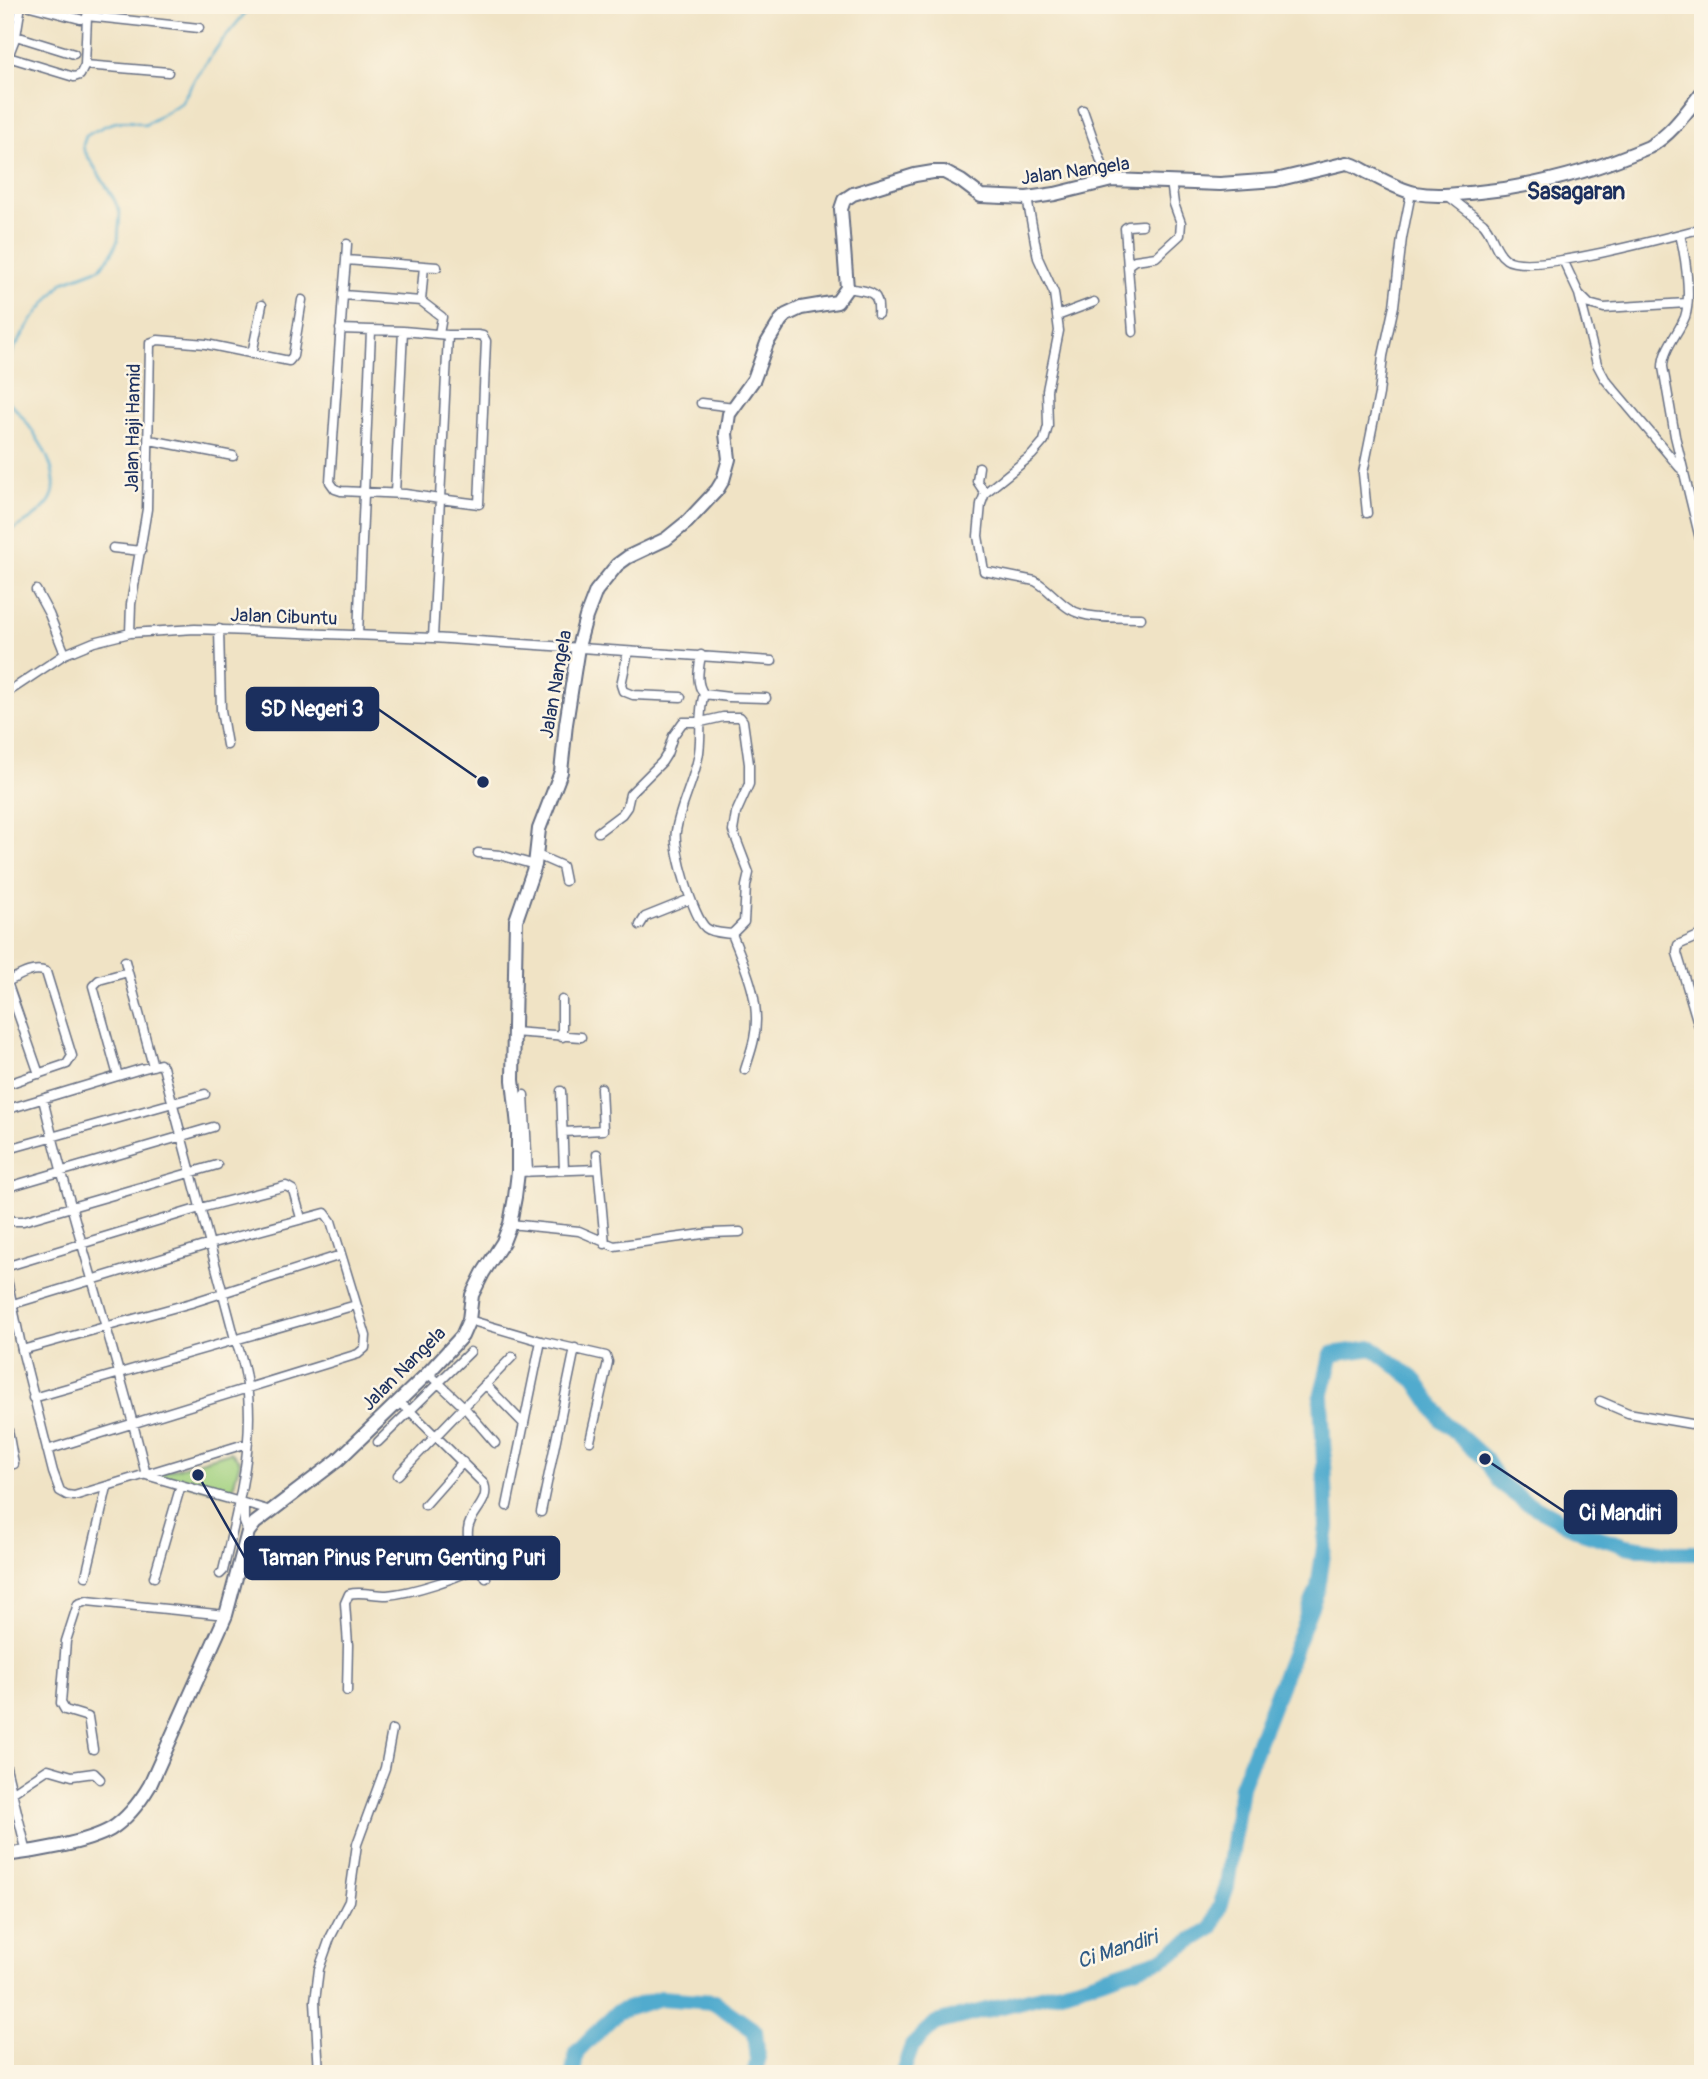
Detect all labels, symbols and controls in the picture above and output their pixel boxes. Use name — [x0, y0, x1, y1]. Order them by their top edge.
street label: Jalan Nangela — [1019, 151, 1131, 191]
district label: Sasagaran — [1527, 177, 1625, 206]
street label: Jalan Haji Hamid — [120, 363, 146, 493]
street label: Jalan Cibuntu — [230, 603, 338, 631]
street label: Jalan Nangela — [535, 628, 577, 740]
callout: SD Negeri 3 — [247, 688, 378, 730]
text: SD Negeri 3 — [261, 696, 363, 723]
street label: Jalan Nangela — [356, 1321, 451, 1416]
callout: Ci Mandiri — [1565, 1491, 1676, 1533]
text: Ci Mandiri — [1579, 1500, 1662, 1527]
callout: Taman Pinus Perum Genting Puri — [245, 1537, 559, 1579]
text: Taman Pinus Perum Genting Puri — [258, 1545, 545, 1572]
water label: Ci Mandiri — [1074, 1923, 1164, 1975]

